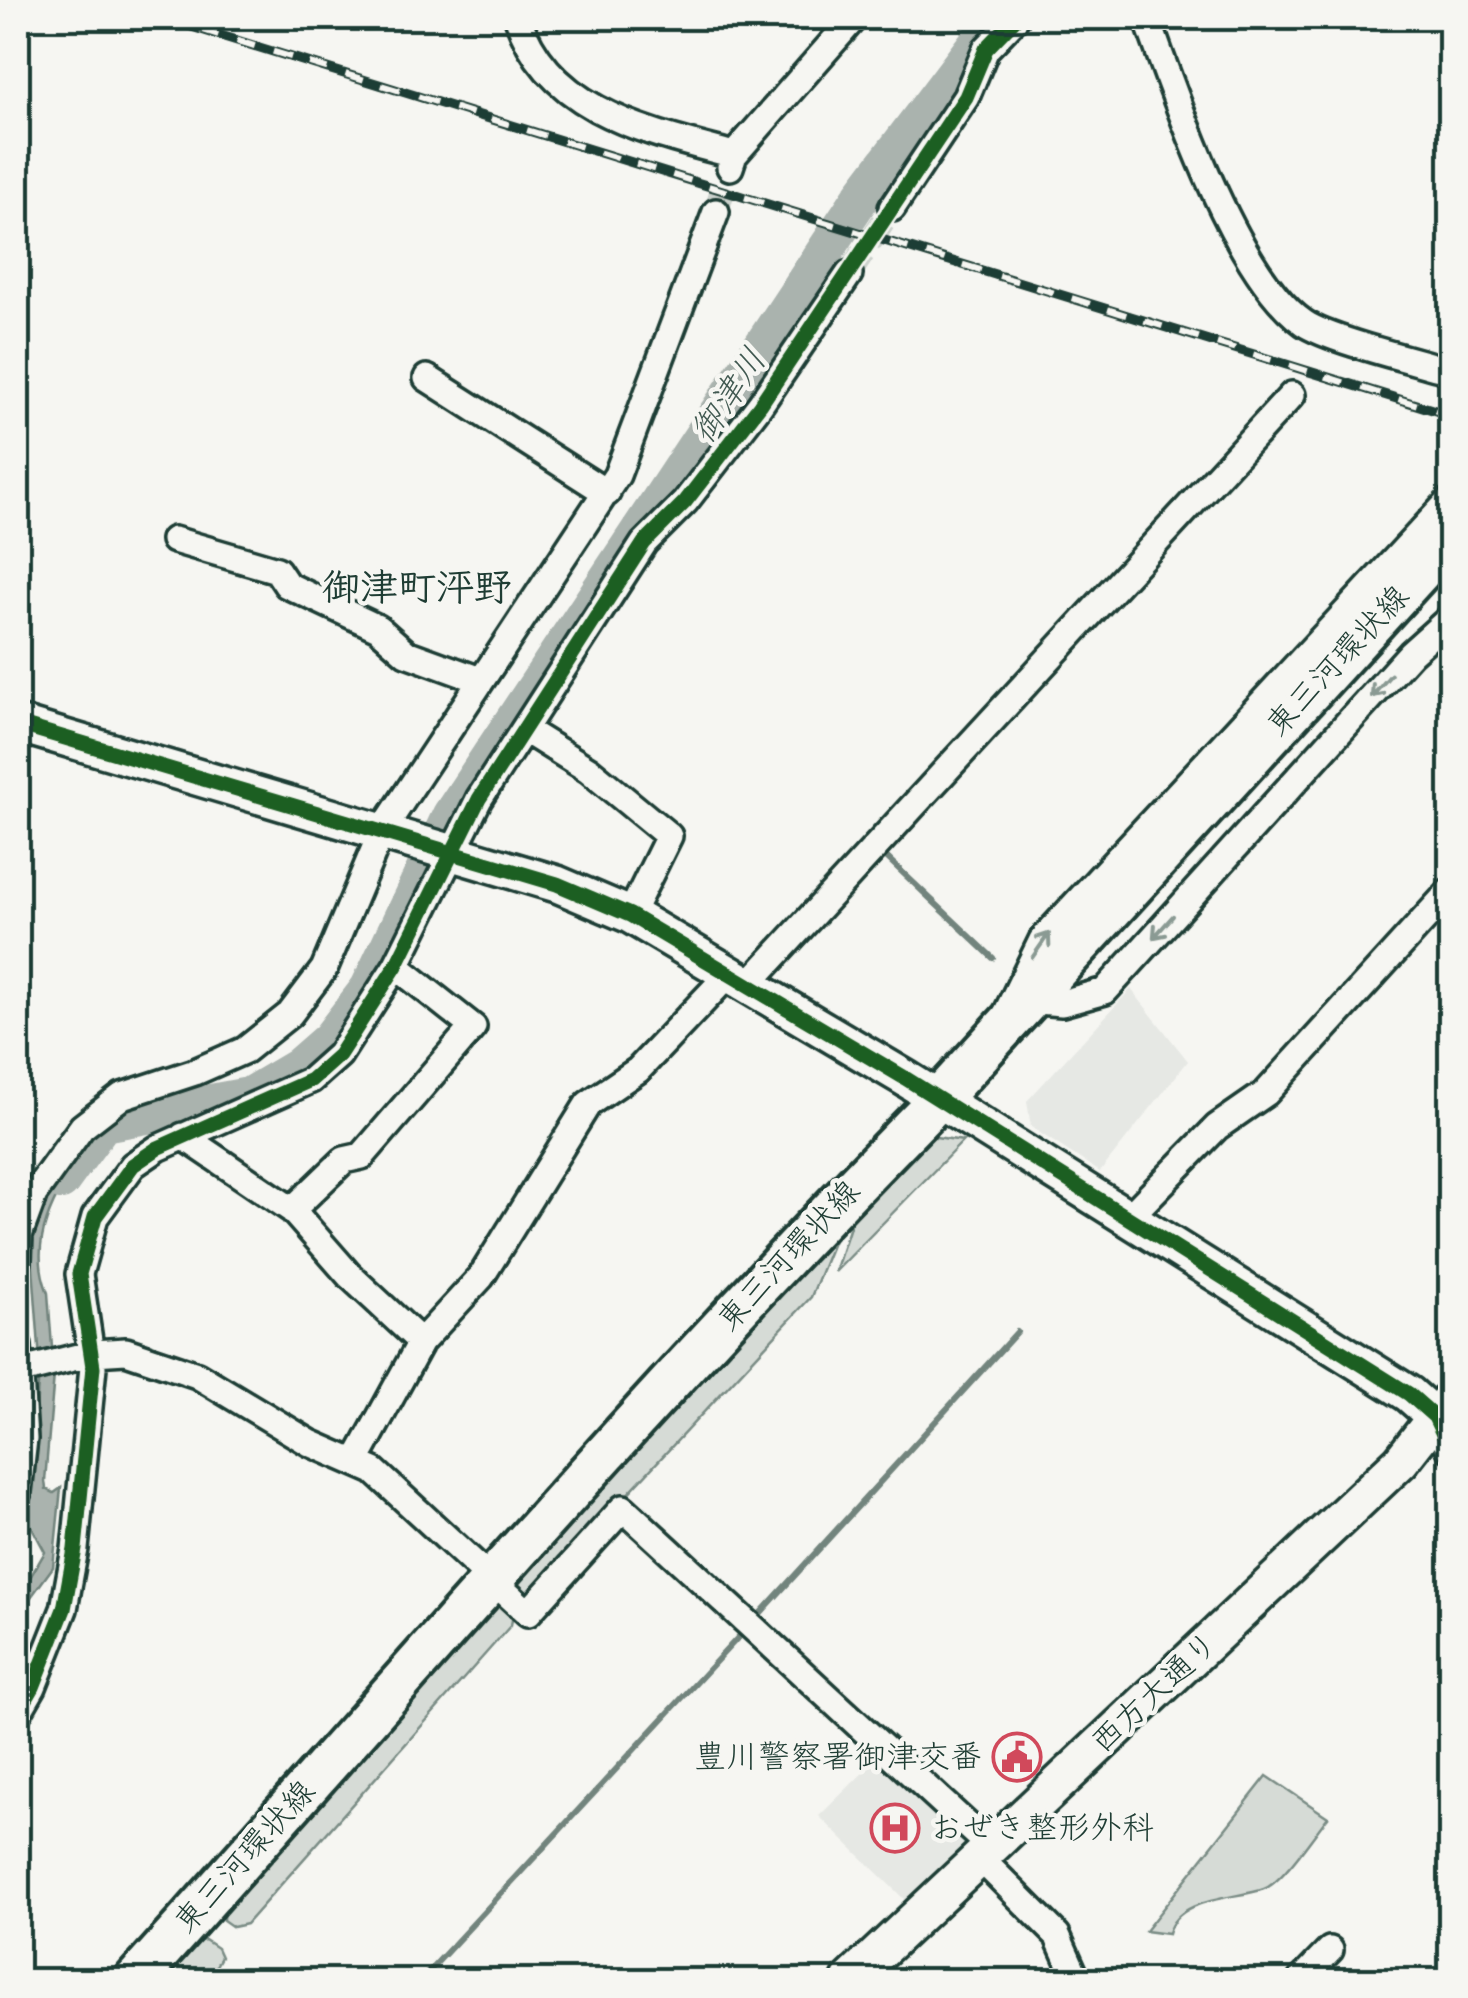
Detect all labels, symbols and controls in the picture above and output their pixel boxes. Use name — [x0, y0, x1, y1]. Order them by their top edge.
water label: 御津川 — [679, 339, 779, 453]
district label: 御津町泙野 — [322, 563, 512, 615]
street label: 東三河環状線 — [1256, 575, 1420, 747]
one-way arrow — [1370, 673, 1393, 698]
one-way arrow — [1152, 914, 1175, 939]
one-way arrow — [1030, 932, 1051, 959]
street label: 東三河環状線 — [707, 1170, 871, 1342]
street label: 西方大通り — [1081, 1622, 1229, 1764]
public building icon: 豊川警察署御津交番 — [991, 1731, 1043, 1783]
place label: 豊川警察署御津交番 — [694, 1735, 982, 1780]
street label: 東三河環状線 — [164, 1771, 326, 1943]
hospital icon: おぜき整形外科 — [869, 1802, 921, 1854]
place label: おぜき整形外科 — [930, 1806, 1154, 1851]

